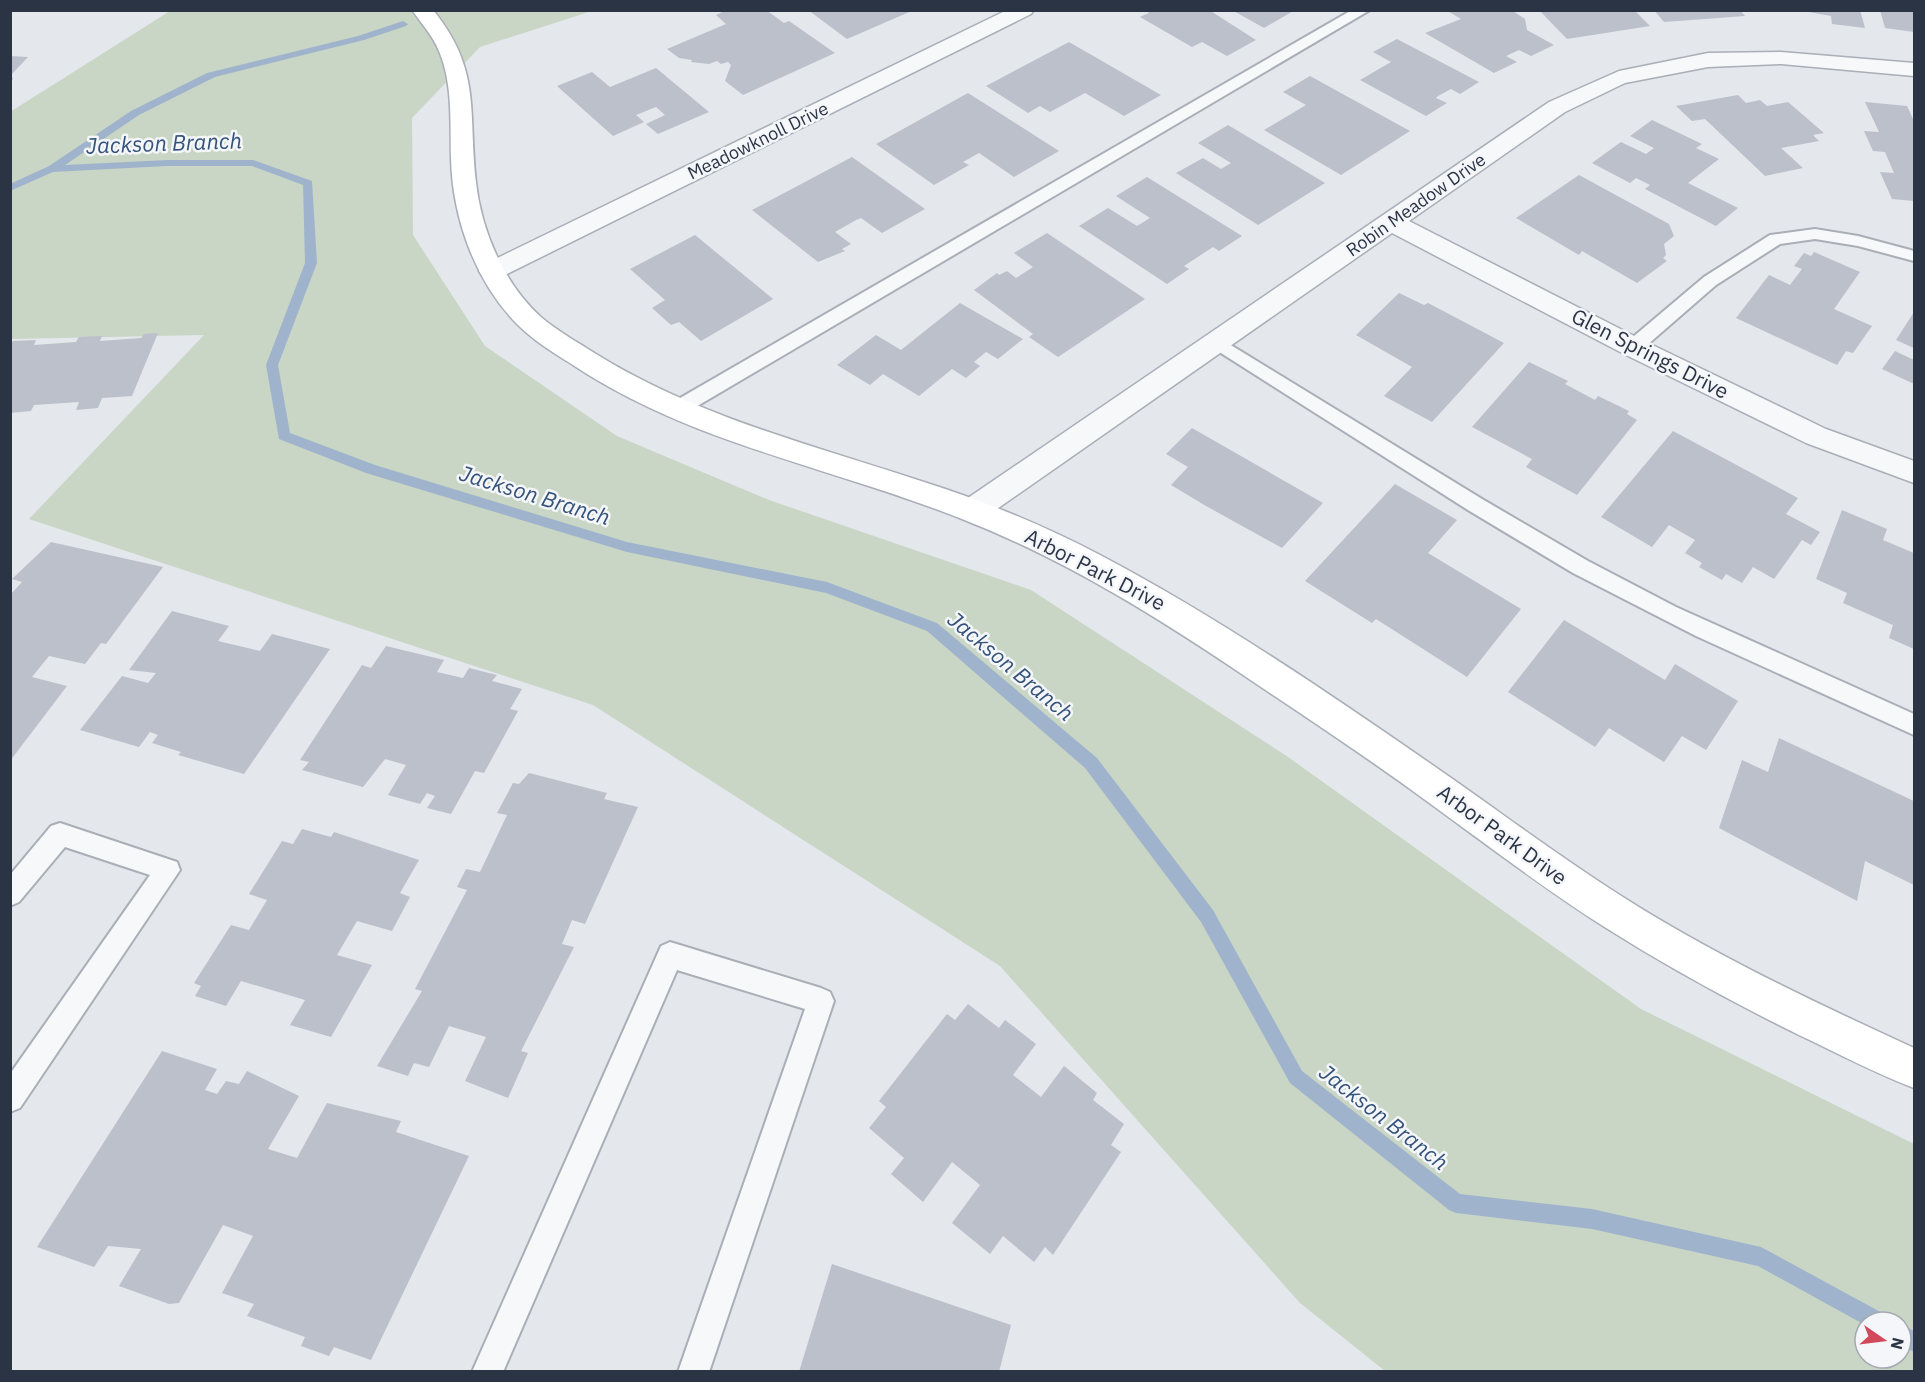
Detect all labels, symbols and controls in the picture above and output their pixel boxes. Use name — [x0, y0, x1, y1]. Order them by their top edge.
street label: Meadowknoll Drive — [684, 96, 832, 185]
water label: Jackson Branch — [86, 125, 242, 160]
street label: Robin Meadow Drive — [1341, 148, 1490, 261]
street label: Glen Springs Drive — [1567, 301, 1734, 405]
water label: Jackson Branch — [456, 458, 614, 531]
street label: Arbor Park Drive — [1020, 522, 1170, 617]
water label: Jackson Branch — [942, 604, 1080, 727]
street label: Arbor Park Drive — [1432, 778, 1573, 891]
water label: Jackson Branch — [1314, 1057, 1455, 1176]
north arrow — [1853, 1310, 1913, 1370]
text: N — [1886, 1336, 1909, 1352]

